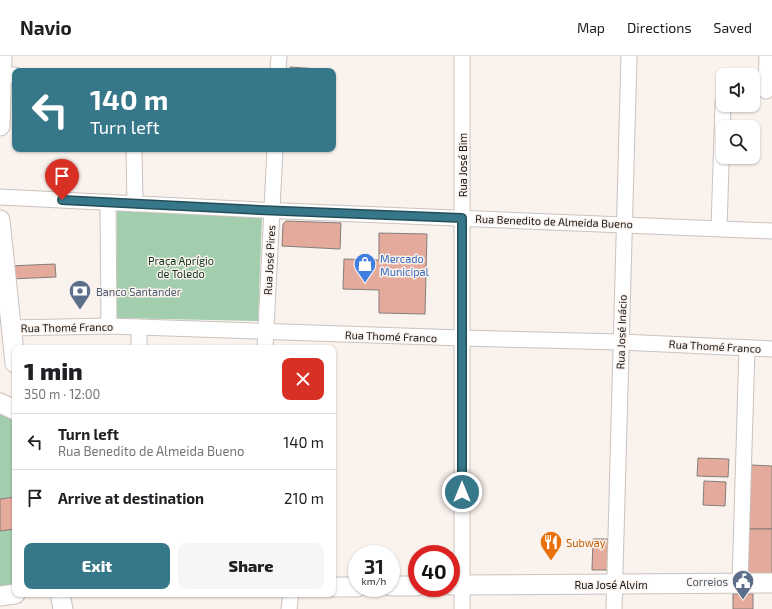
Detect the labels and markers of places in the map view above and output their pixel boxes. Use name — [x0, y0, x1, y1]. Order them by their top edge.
pin — [45, 159, 79, 200]
shop icon: Mercado Municipal — [352, 251, 378, 284]
place label: Mercado Municipal — [380, 252, 430, 278]
bank icon: Banco Santander — [67, 278, 93, 311]
place label: Banco Santander — [96, 285, 182, 298]
restaurant icon: Subway — [538, 529, 564, 562]
place label: Subway — [566, 536, 606, 549]
public building icon: Correios — [730, 568, 756, 601]
place label: Correios — [686, 575, 728, 588]

